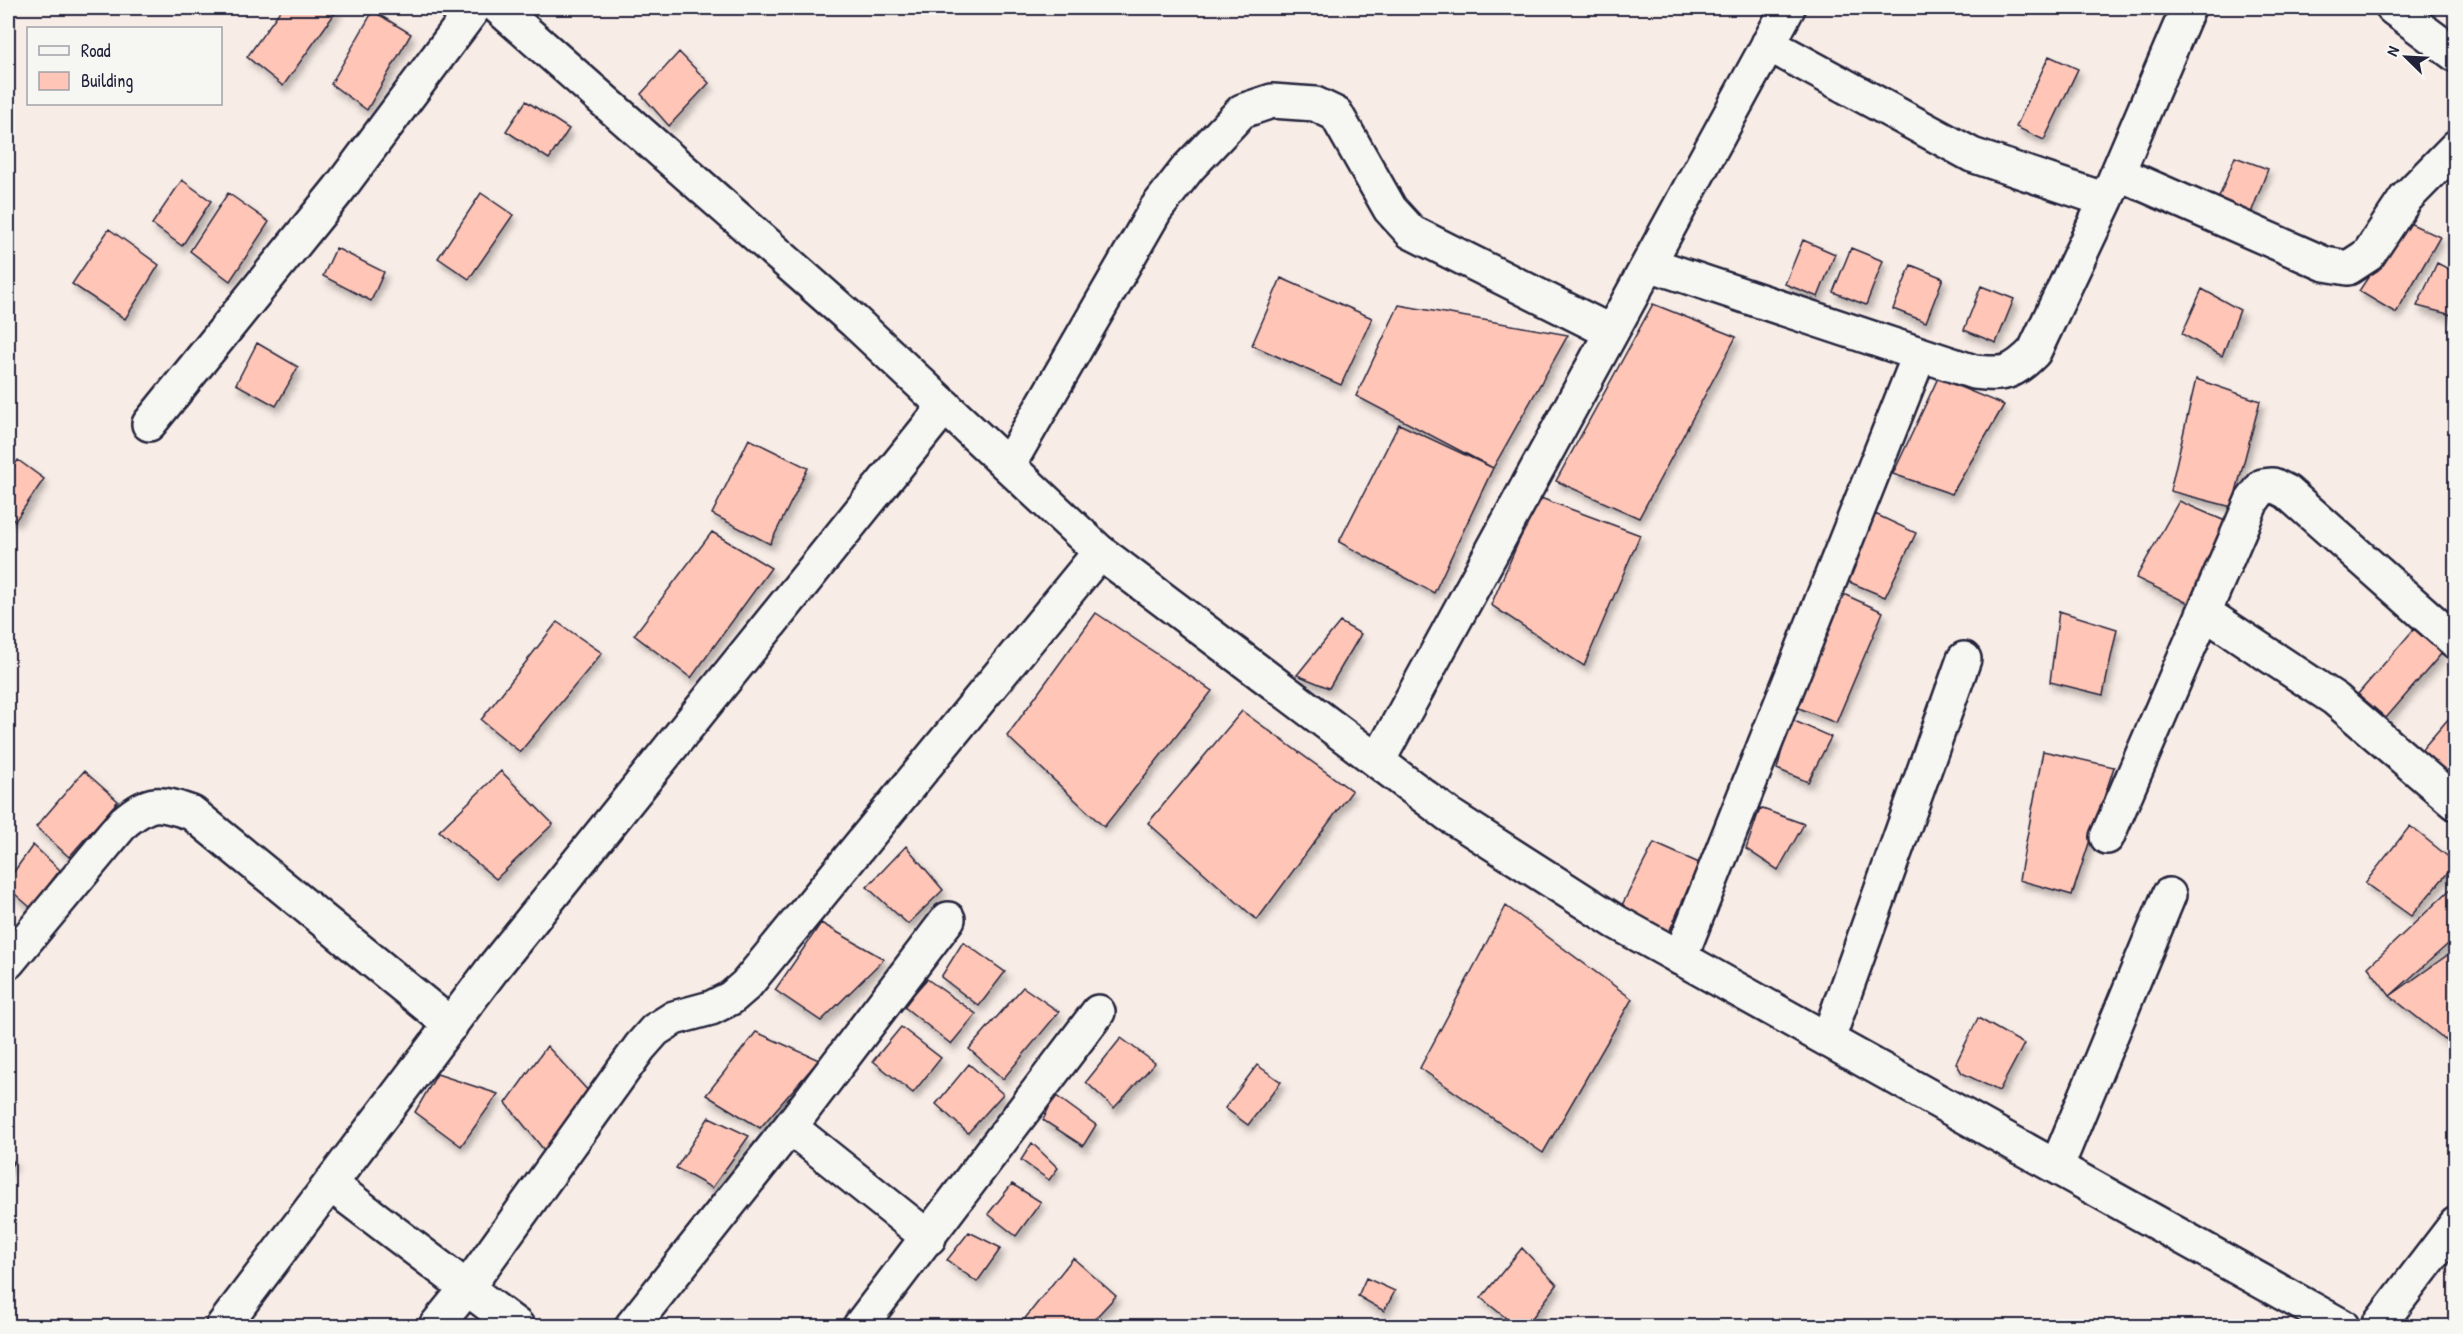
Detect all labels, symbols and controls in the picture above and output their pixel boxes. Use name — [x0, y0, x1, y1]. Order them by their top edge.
legend — [27, 27, 222, 105]
north arrow — [2376, 27, 2436, 87]
text: Road — [81, 38, 111, 63]
text: N — [2381, 42, 2404, 59]
text: Building — [81, 68, 133, 93]

